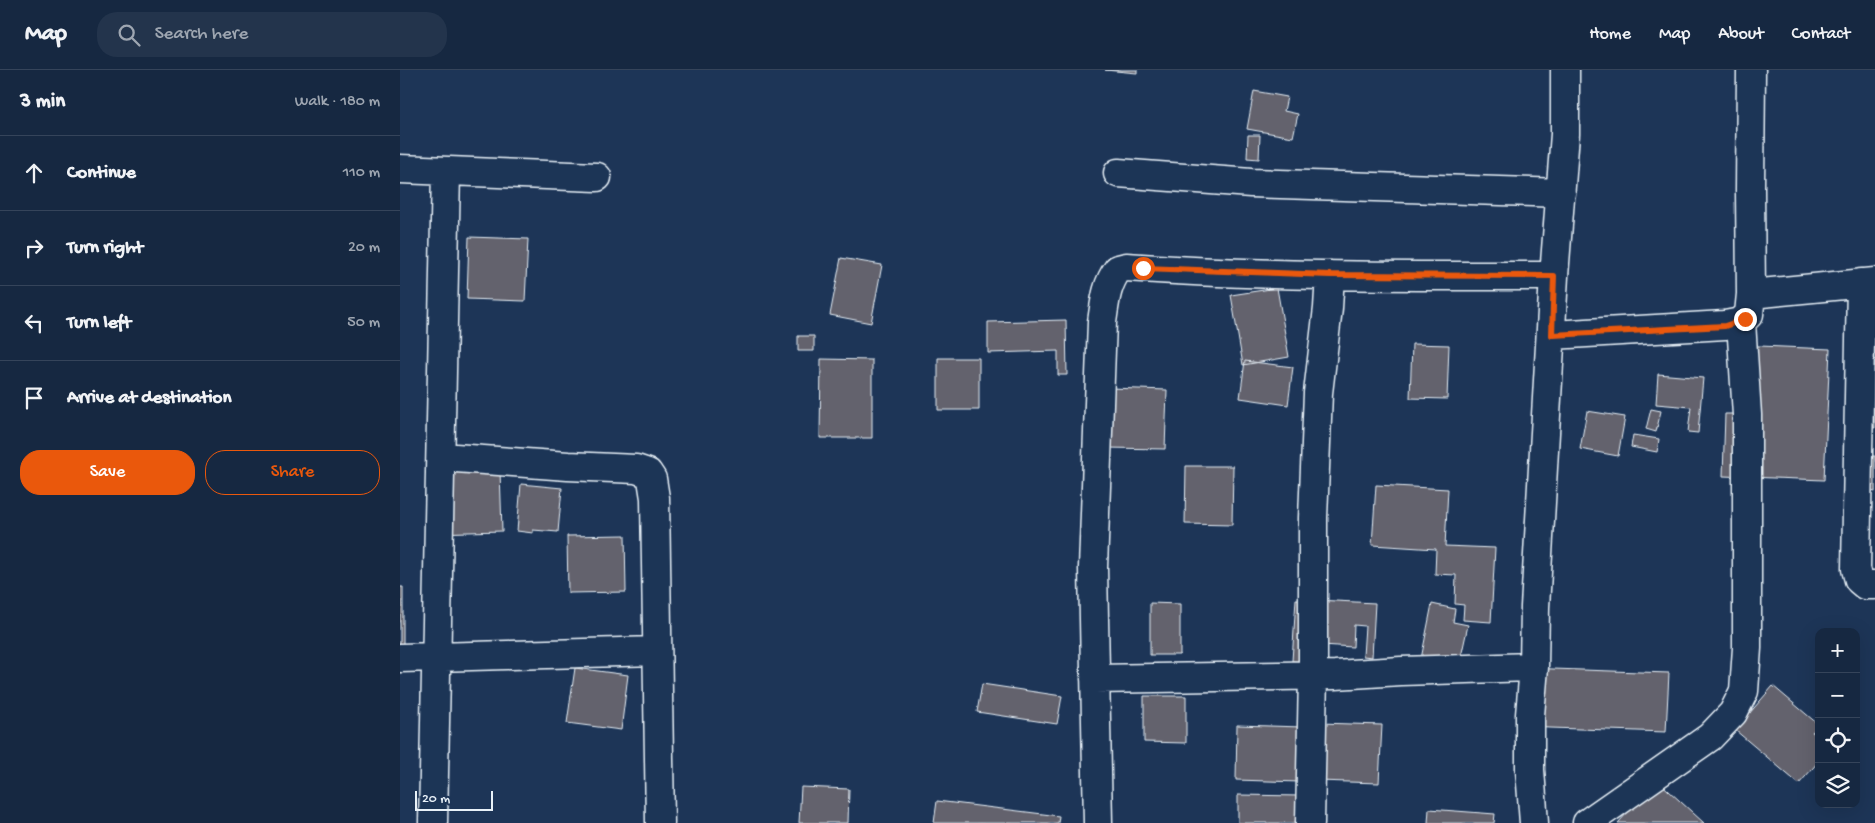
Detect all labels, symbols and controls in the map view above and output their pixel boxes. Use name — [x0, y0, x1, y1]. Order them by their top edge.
search box — [97, 12, 447, 57]
text: Map — [25, 20, 67, 49]
icon: search — [115, 21, 143, 49]
text: Search here — [155, 23, 248, 46]
text: Home — [1589, 24, 1631, 45]
text: Map — [1659, 24, 1690, 45]
text: About — [1718, 24, 1764, 45]
text: Contact — [1792, 24, 1850, 45]
text: 3 min — [20, 90, 65, 115]
text: Walk · 180 m — [295, 93, 380, 112]
icon: ahead — [20, 159, 48, 187]
text: Continue — [67, 162, 136, 185]
text: 110 m — [343, 164, 380, 183]
icon: right — [20, 234, 48, 262]
text: Turn right — [67, 237, 143, 260]
text: 20 m — [348, 239, 380, 258]
route start — [1132, 257, 1155, 280]
route end — [1734, 308, 1757, 331]
icon: left — [20, 309, 48, 337]
text: Turn left — [67, 312, 131, 335]
text: 50 m — [347, 314, 380, 333]
icon: arrive — [20, 384, 48, 412]
text: Arrive at destination — [67, 387, 231, 410]
button: Save — [20, 450, 195, 495]
button: Share — [205, 450, 380, 495]
map controls — [1815, 628, 1860, 808]
button: + — [1815, 628, 1860, 673]
button: − — [1815, 673, 1860, 718]
button: locate — [1815, 718, 1860, 763]
button: layers — [1815, 763, 1860, 808]
scale bar — [415, 788, 492, 811]
text: 20 m — [422, 791, 450, 808]

